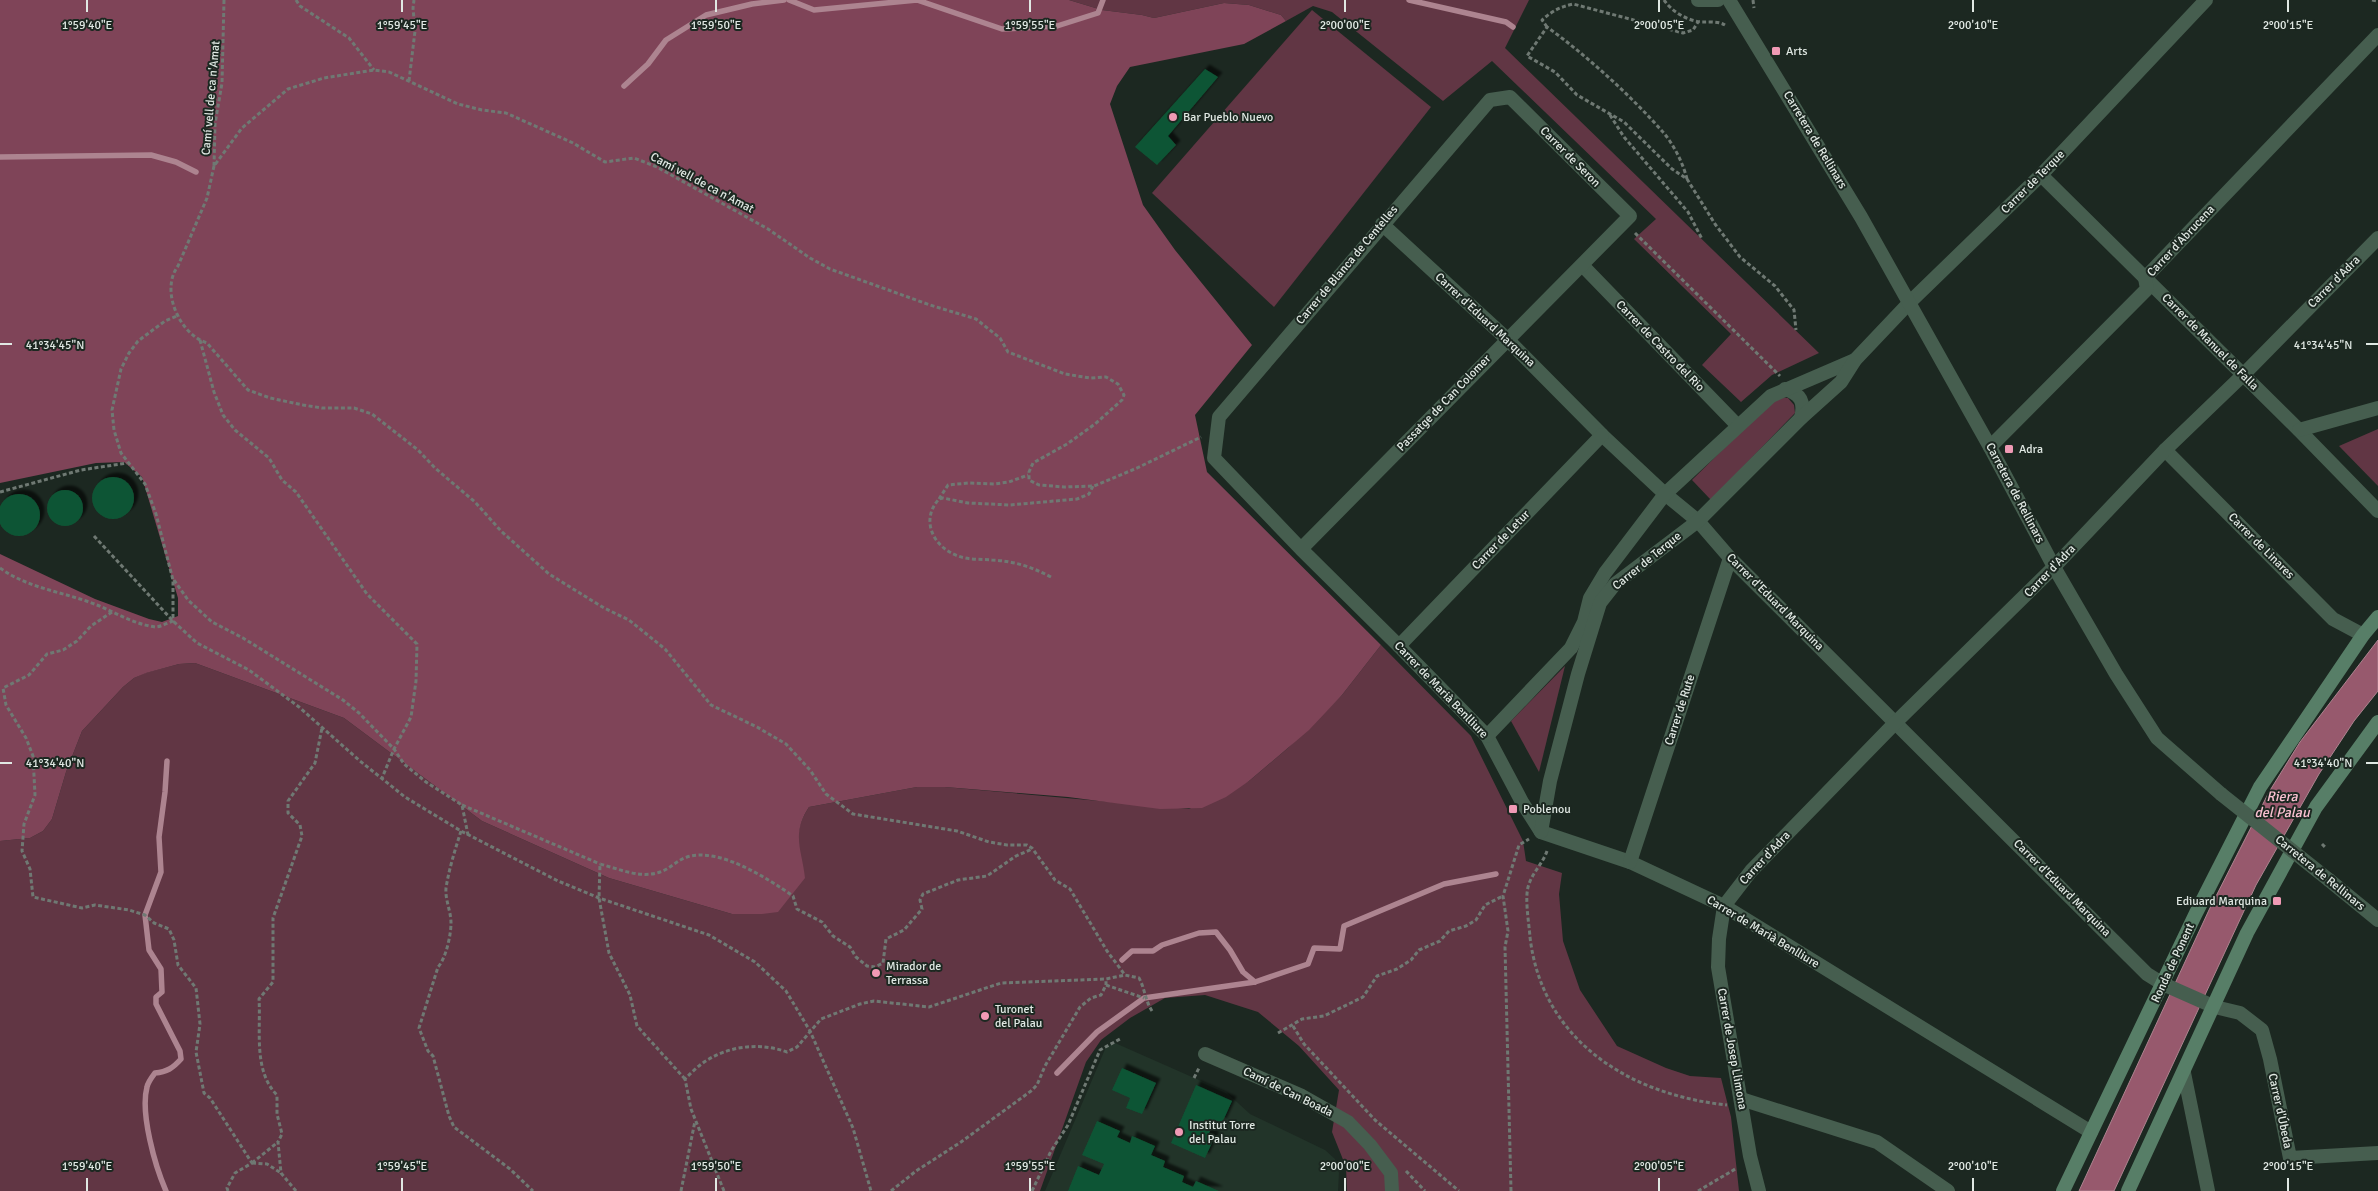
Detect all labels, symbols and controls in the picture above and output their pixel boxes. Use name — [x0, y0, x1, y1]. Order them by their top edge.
text: 1°59'40"E — [62, 18, 113, 33]
text: 1°59'45"E — [377, 18, 428, 33]
text: 1°59'50"E — [691, 18, 742, 33]
text: 1°59'55"E — [1005, 18, 1056, 33]
text: 2°00'00"E — [1320, 18, 1371, 33]
text: 2°00'05"E — [1634, 18, 1685, 33]
text: 2°00'10"E — [1948, 18, 1999, 33]
text: 2°00'15"E — [2263, 18, 2314, 33]
street label: Camí vell de ca n'Amat — [199, 40, 223, 156]
place label: Arts — [1786, 44, 1807, 59]
marker: Arts — [1770, 45, 1782, 57]
street label: Carretera de Rellinars — [1780, 88, 1850, 192]
place label: Bar Pueblo Nuevo — [1183, 110, 1273, 125]
marker: Bar Pueblo Nuevo — [1167, 111, 1179, 123]
street label: Carrer de Seron — [1537, 124, 1603, 190]
street label: Carrer de Terque — [1998, 147, 2068, 217]
street label: Camí vell de ca n'Amat — [648, 149, 756, 217]
street label: Carrer de Blanca de Centelles — [1293, 202, 1401, 328]
street label: Carrer d'Abrucena — [2144, 202, 2218, 280]
street label: Carrer d'Adra — [2305, 253, 2363, 311]
street label: Carrer d'Eduard Marquina — [1432, 270, 1538, 370]
street label: Carrer de Manuel de Falla — [2158, 290, 2262, 394]
street label: Carrer de Castro del Rio — [1613, 297, 1707, 395]
text: 41°34'45"N — [26, 338, 84, 353]
text: 41°34'45"N — [2294, 338, 2352, 353]
street label: Passatge de Can Colomer — [1394, 351, 1494, 454]
street label: Carretera de Rellinars — [1982, 440, 2048, 546]
place label: Adra — [2019, 442, 2043, 457]
marker: Adra — [2003, 443, 2015, 455]
street label: Carrer de Letur — [1469, 507, 1534, 573]
street label: Carrer de Linares — [2225, 510, 2297, 582]
street label: Carrer de Terque — [1610, 529, 1684, 593]
street label: Carrer d'Adra — [2021, 541, 2079, 601]
street label: Carrer d'Eduard Marquina — [1723, 550, 1827, 654]
street label: Carrer de Marià Benlliure — [1391, 638, 1491, 742]
street label: Carrer de Rute — [1662, 673, 1698, 747]
text: 41°34'40"N — [26, 756, 84, 771]
text: 41°34'40"N — [2294, 756, 2352, 771]
water label: Riera del Palau — [2254, 788, 2311, 821]
place label: Poblenou — [1523, 802, 1571, 817]
marker: Poblenou — [1507, 803, 1519, 815]
street label: Carrer d'Adra — [1736, 828, 1794, 888]
street label: Carretera de Rellinars — [2272, 832, 2368, 914]
street label: Carrer d'Eduard Marquina — [2010, 836, 2114, 940]
street label: Carrer de Marià Benlliure — [1704, 892, 1822, 972]
place label: Ediuard Marquina — [2176, 894, 2267, 909]
marker: Ediuard Marquina — [2271, 895, 2283, 907]
street label: Ronda de Ponent — [2148, 921, 2198, 1005]
place label: Mirador de Terrassa — [886, 959, 941, 988]
marker: Mirador de Terrassa — [870, 967, 882, 979]
street label: Carrer de Josep Llimona — [1714, 987, 1750, 1111]
place label: Turonet del Palau — [995, 1002, 1042, 1031]
marker: Turonet del Palau — [979, 1010, 991, 1022]
street label: Camí de Can Boada — [1241, 1064, 1335, 1120]
street label: Carrer d'Úbeda — [2265, 1072, 2295, 1150]
place label: Institut Torre del Palau — [1189, 1118, 1255, 1147]
marker: Institut Torre del Palau — [1173, 1126, 1185, 1138]
text: 1°59'40"E — [62, 1159, 113, 1174]
text: 1°59'45"E — [377, 1159, 428, 1174]
text: 1°59'50"E — [691, 1159, 742, 1174]
text: 1°59'55"E — [1005, 1159, 1056, 1174]
text: 2°00'00"E — [1320, 1159, 1371, 1174]
text: 2°00'05"E — [1634, 1159, 1685, 1174]
text: 2°00'10"E — [1948, 1159, 1999, 1174]
text: 2°00'15"E — [2263, 1159, 2314, 1174]

